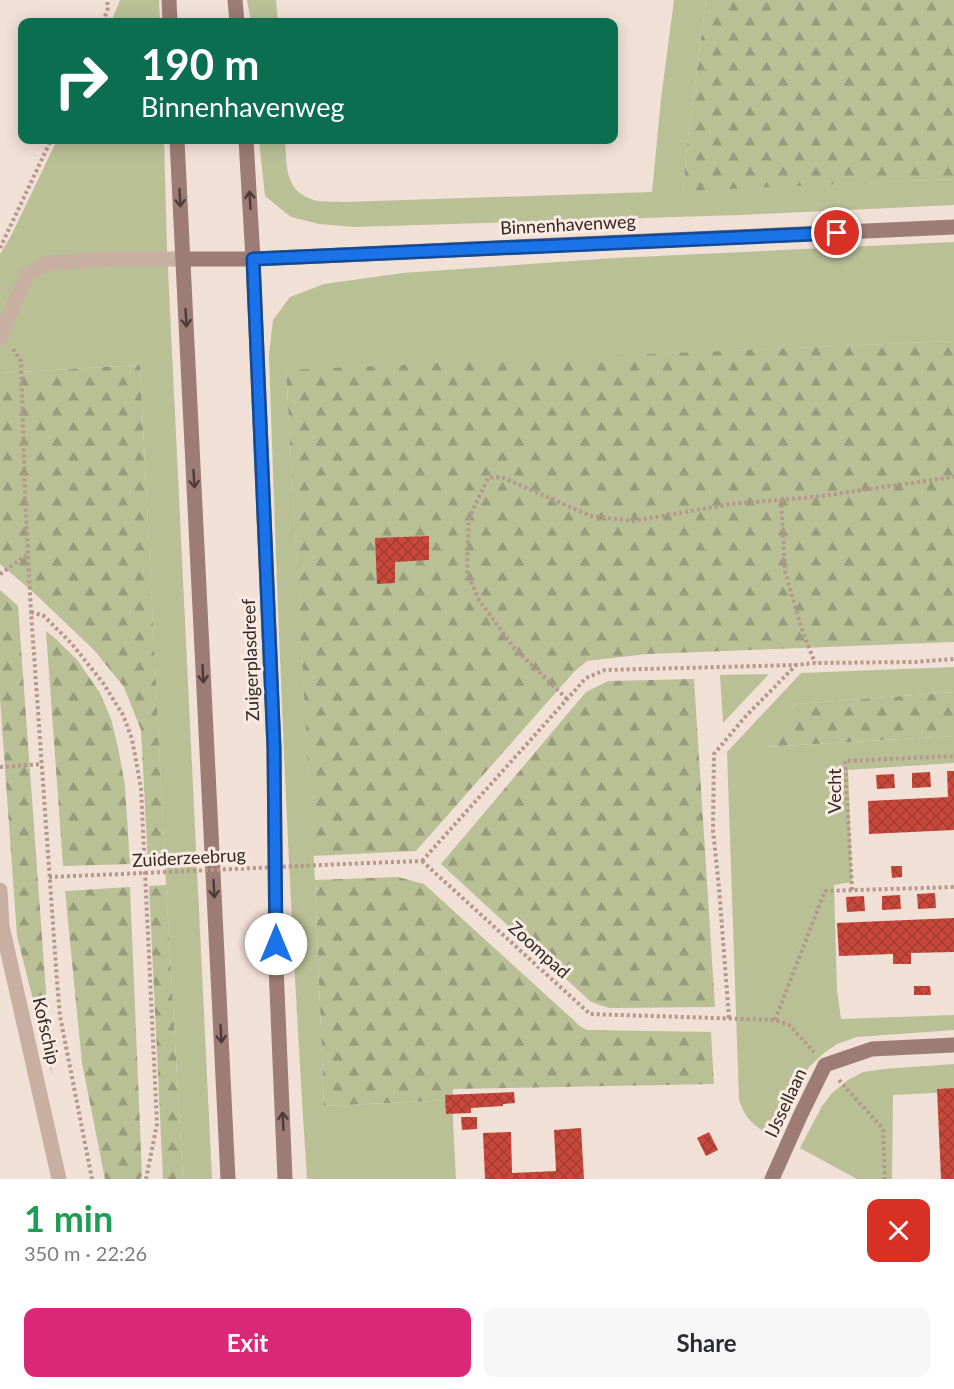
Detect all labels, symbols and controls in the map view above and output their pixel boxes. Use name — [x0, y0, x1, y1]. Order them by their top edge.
text: 190 m — [141, 39, 259, 89]
icon: right — [42, 42, 120, 120]
text: Binnenhavenweg — [141, 90, 344, 123]
one-way arrow — [174, 187, 185, 207]
one-way arrow — [244, 191, 255, 211]
pin — [811, 207, 862, 258]
street label: Binnenhavenweg — [500, 209, 636, 239]
icon: arrive — [820, 216, 853, 249]
one-way arrow — [180, 307, 191, 327]
one-way arrow — [188, 468, 199, 488]
street label: Zuigerplasdreef — [237, 598, 263, 722]
one-way arrow — [198, 663, 209, 683]
street label: Vecht — [823, 768, 845, 814]
street label: Zuiderzeebrug — [131, 843, 246, 871]
one-way arrow — [208, 879, 219, 899]
position arrow — [244, 912, 308, 976]
street label: Zoompad — [505, 916, 575, 982]
street label: Kofschip — [29, 995, 65, 1067]
one-way arrow — [215, 1023, 226, 1043]
street label: IJssellaan — [760, 1064, 811, 1141]
one-way arrow — [277, 1111, 288, 1131]
text: 1 min — [24, 1196, 113, 1240]
button: close — [867, 1199, 930, 1262]
text: 350 m · 22:26 — [24, 1241, 147, 1265]
button: Exit — [24, 1308, 471, 1377]
button: Share — [483, 1308, 930, 1377]

